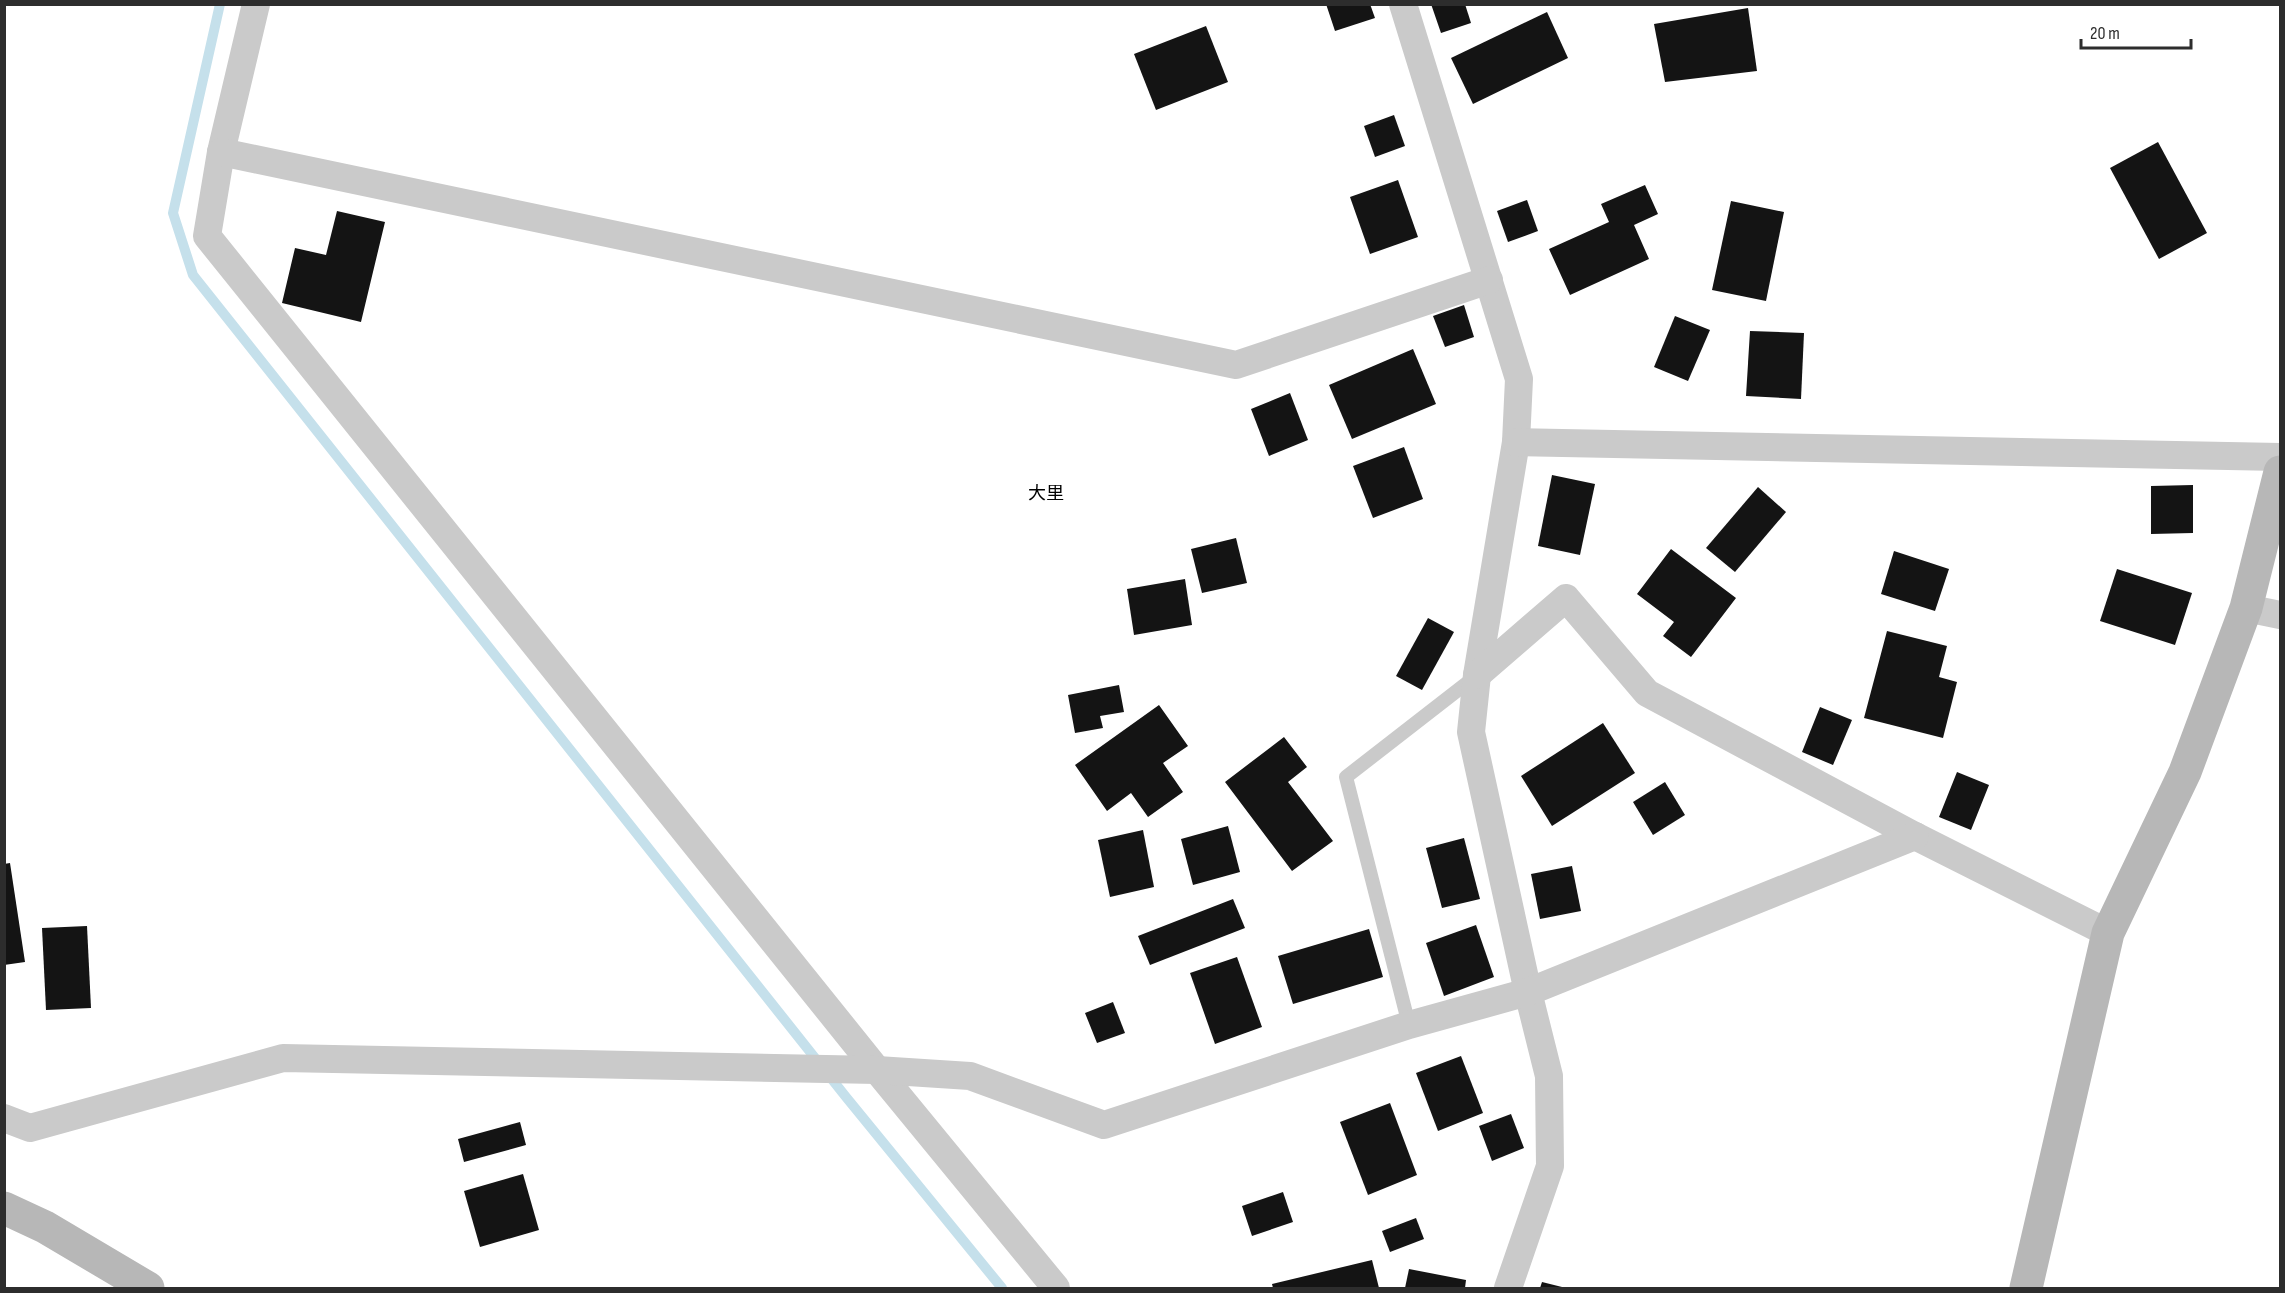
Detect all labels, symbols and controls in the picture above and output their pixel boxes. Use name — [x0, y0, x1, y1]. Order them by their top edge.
scale bar — [2081, 12, 2190, 50]
text: 20 m — [2090, 23, 2120, 44]
district label: 大里 — [1028, 483, 1064, 504]

